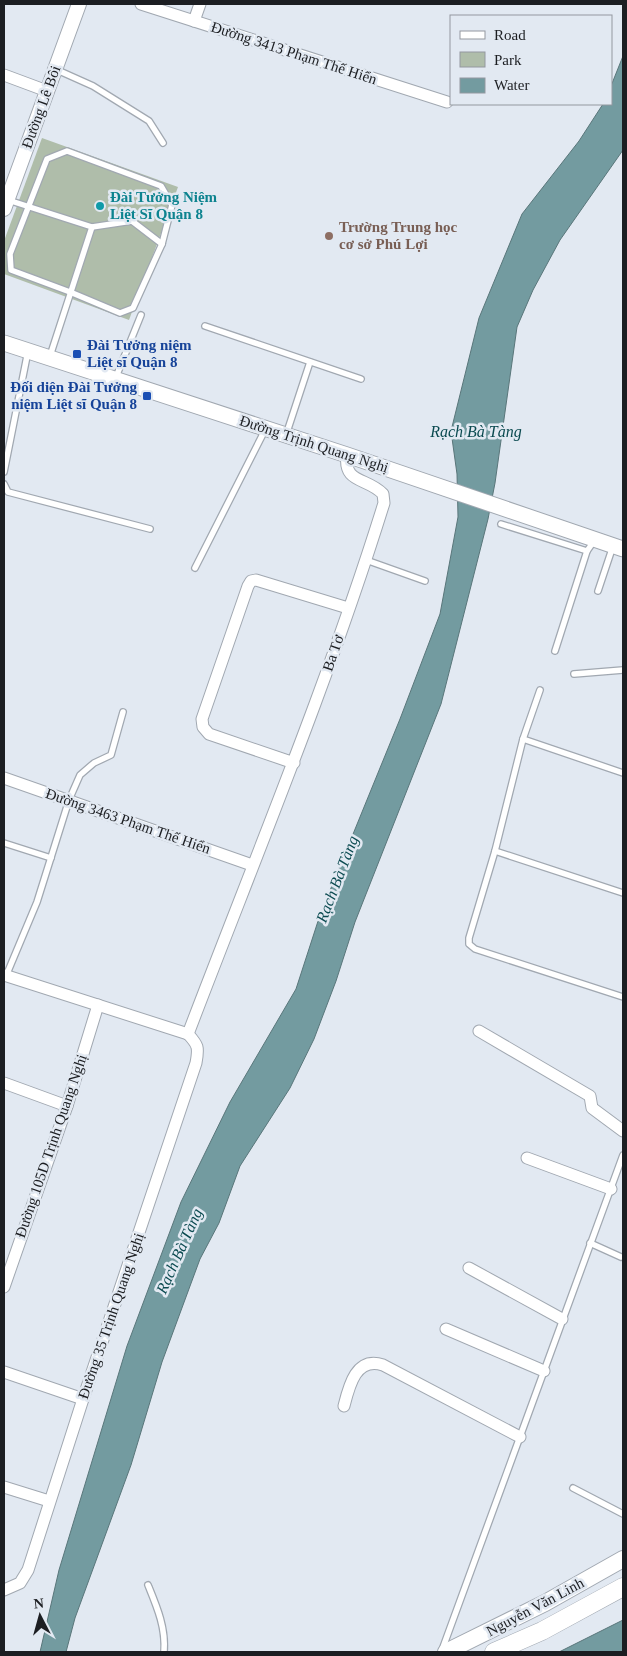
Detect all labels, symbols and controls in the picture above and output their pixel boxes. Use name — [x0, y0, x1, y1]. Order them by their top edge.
legend — [450, 15, 612, 105]
street label: Đường 3413 Phạm Thế Hiển — [209, 19, 379, 88]
text: Road — [494, 27, 526, 43]
text: Park — [494, 52, 522, 68]
street label: Đường Lê Bôi — [19, 63, 63, 151]
text: Water — [494, 77, 529, 93]
place label: Đài Tưởng Niệm Liệt Sĩ Quận 8 — [110, 189, 218, 222]
marker: Đài Tưởng Niệm Liệt Sĩ Quận 8 — [94, 200, 106, 212]
place label: Trường Trung học cơ sở Phú Lợi — [339, 219, 458, 252]
marker: Trường Trung học cơ sở Phú Lợi — [323, 230, 335, 242]
place label: Đài Tưởng niệm Liệt sĩ Quận 8 — [87, 337, 192, 370]
marker: Đài Tưởng niệm Liệt sĩ Quận 8 — [71, 348, 83, 360]
place label: Đối diện Đài Tưởng niệm Liệt sĩ Quận 8 — [10, 379, 137, 412]
marker: Đối diện Đài Tưởng niệm Liệt sĩ Quận 8 — [141, 390, 153, 402]
street label: Đường Trịnh Quang Nghị — [238, 412, 390, 476]
water label: Rạch Bà Tàng — [429, 423, 522, 441]
street label: Ba Tơ — [319, 632, 347, 673]
street label: Đường 3463 Phạm Thế Hiển — [43, 785, 213, 857]
water label: Rạch Bà Tàng — [312, 833, 362, 926]
street label: Đường 105D Trịnh Quang Nghị — [12, 1052, 90, 1240]
water label: Rạch Bà Tàng — [152, 1206, 206, 1298]
street label: Đường 35 Trịnh Quang Nghị — [75, 1231, 147, 1401]
street label: Nguyễn Văn Linh — [484, 1574, 587, 1639]
north arrow — [15, 1591, 65, 1641]
text: N — [33, 1596, 45, 1612]

